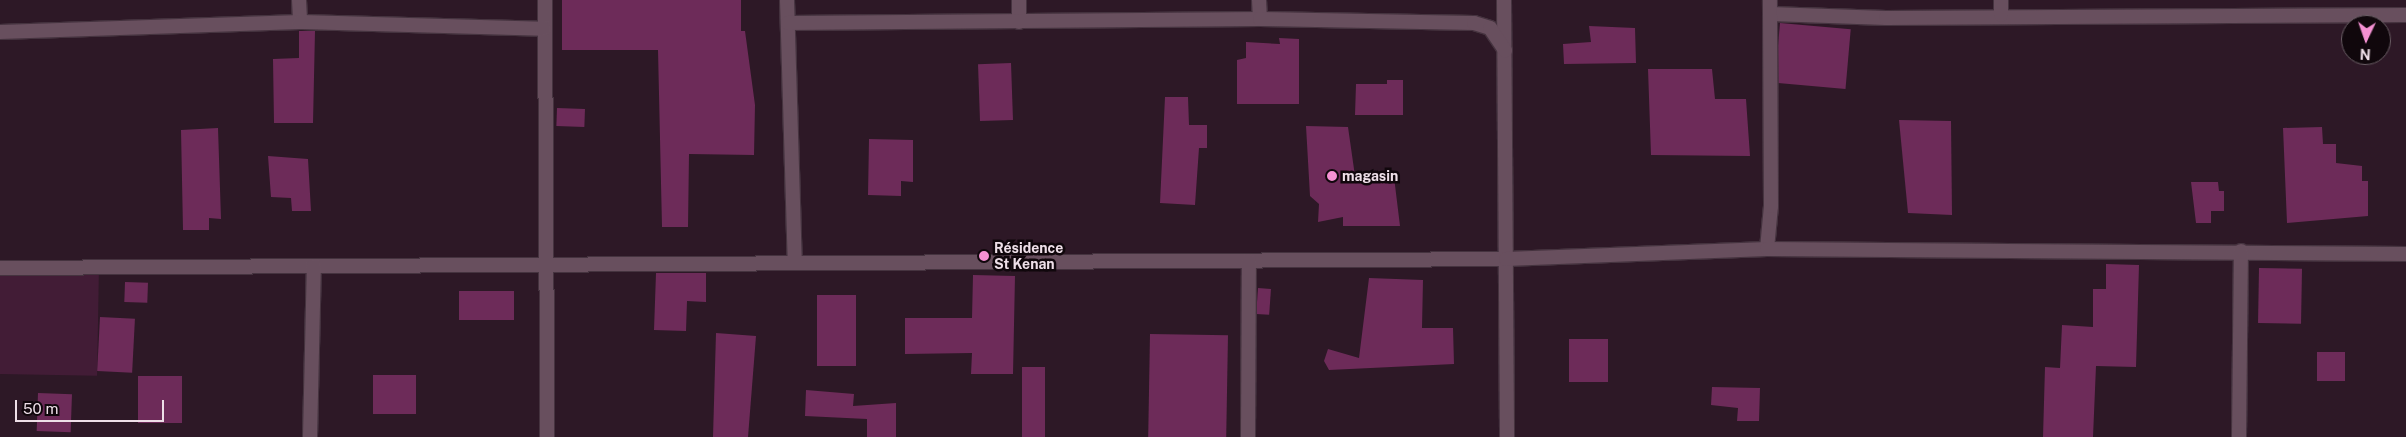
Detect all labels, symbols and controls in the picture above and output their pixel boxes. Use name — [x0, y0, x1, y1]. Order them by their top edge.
north arrow — [2341, 15, 2391, 65]
text: N — [2359, 46, 2371, 62]
place label: magasin — [1342, 168, 1398, 184]
marker: magasin — [1326, 170, 1338, 182]
place label: Résidence St Kenan — [994, 240, 1063, 272]
marker: Résidence St Kenan — [978, 250, 990, 262]
scale bar — [18, 390, 166, 422]
text: 50 m — [23, 400, 58, 417]

